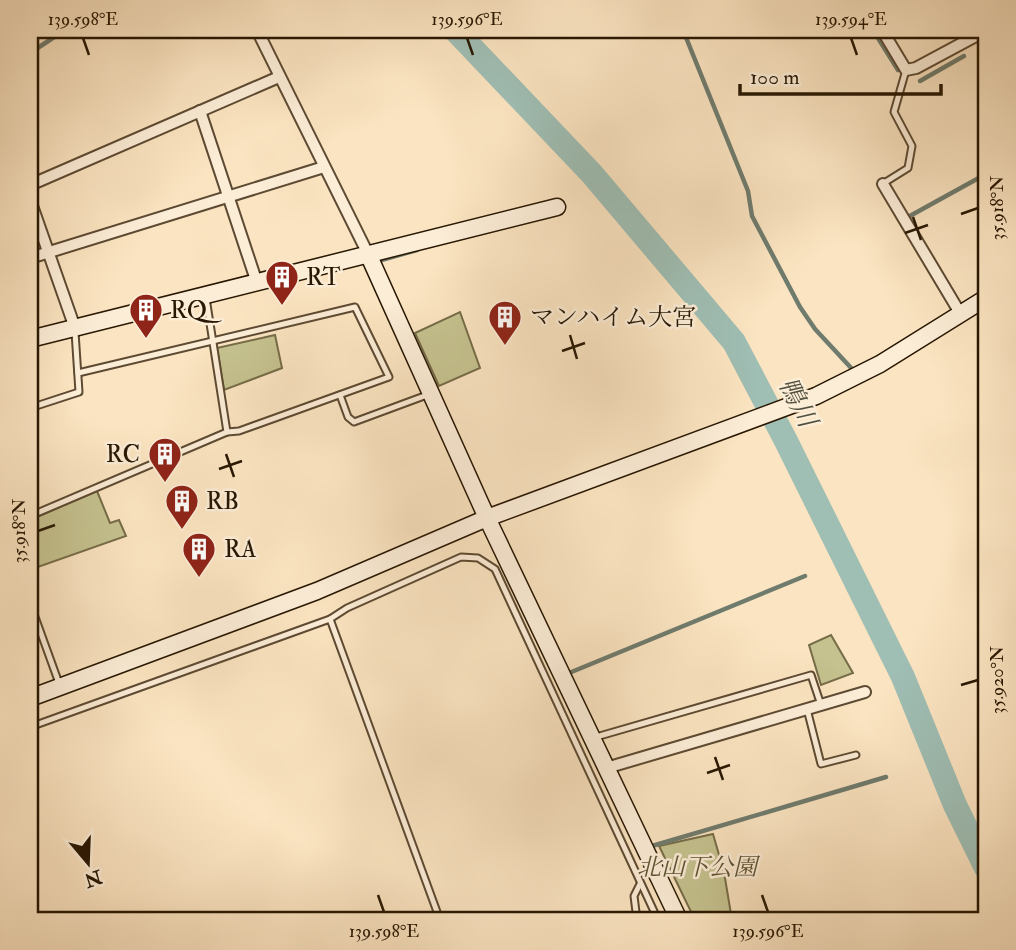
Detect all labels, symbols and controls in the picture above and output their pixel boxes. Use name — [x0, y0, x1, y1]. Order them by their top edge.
text: 139.598°E — [48, 8, 118, 31]
text: 139.596°E — [431, 8, 503, 31]
text: 139.594°E — [815, 8, 887, 31]
scale bar — [740, 52, 941, 96]
text: 100 m — [750, 64, 800, 91]
text: 35.918°N — [986, 176, 1009, 240]
building icon: RT — [263, 258, 301, 307]
place label: RT — [306, 262, 341, 293]
building icon: RQ — [127, 291, 165, 340]
place label: RQ — [170, 295, 223, 326]
building icon: マンハイム大宮 — [486, 298, 524, 347]
place label: マンハイム大宮 — [530, 302, 696, 333]
water label: 鴨川 — [771, 372, 825, 436]
building icon: RC — [146, 435, 184, 484]
place label: RC — [106, 439, 140, 470]
building icon: RB — [163, 482, 201, 531]
place label: RB — [206, 486, 239, 517]
text: 35.918°N — [8, 499, 31, 563]
building icon: RA — [180, 530, 218, 579]
place label: RA — [224, 534, 256, 565]
text: 35.920°N — [986, 646, 1009, 714]
north arrow — [52, 828, 122, 898]
park label: 北山下公園 — [637, 852, 761, 883]
text: N — [80, 864, 106, 893]
text: 139.598°E — [349, 920, 419, 943]
text: 139.596°E — [732, 920, 804, 943]

